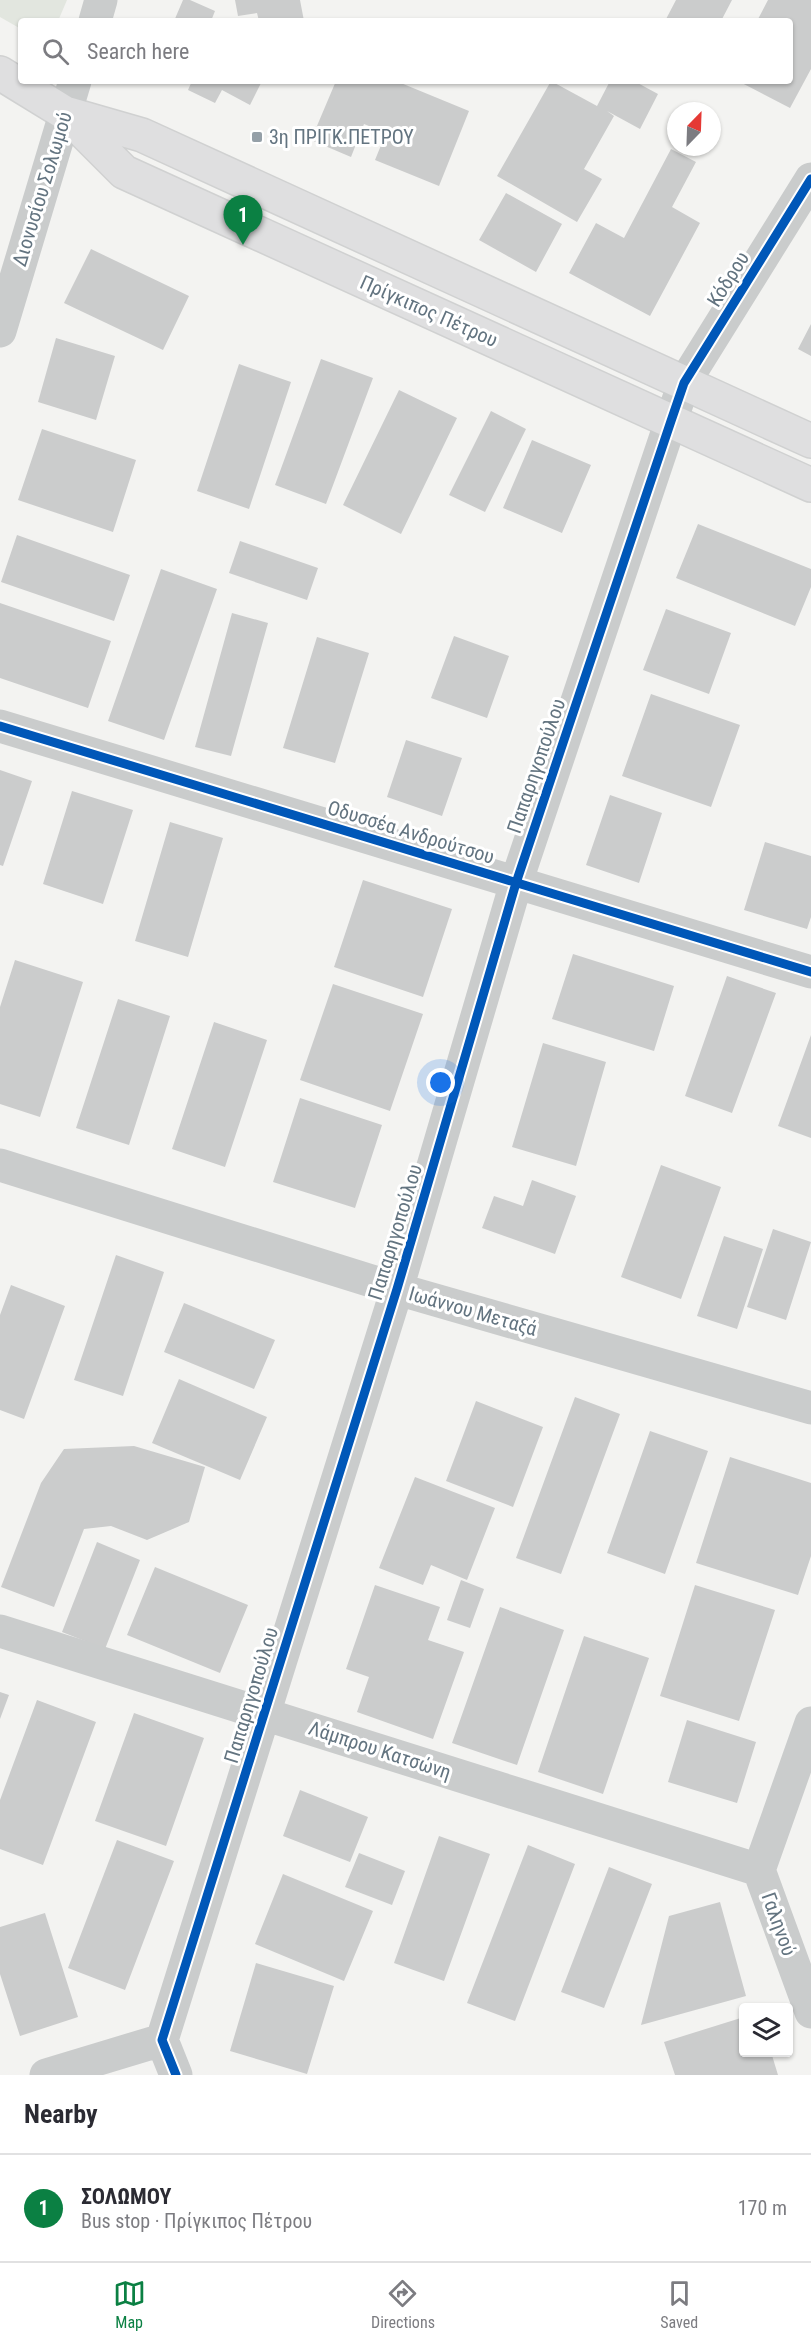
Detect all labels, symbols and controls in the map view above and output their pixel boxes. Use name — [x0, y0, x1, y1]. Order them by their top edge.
search box — [18, 18, 793, 84]
icon: search — [39, 35, 72, 68]
text: Search here — [87, 39, 189, 64]
north arrow — [667, 102, 721, 156]
street label: Διονυσίου Σολωμού — [7, 109, 77, 269]
place label: 3η ΠΡΙΓΚ.ΠΕΤΡΟΥ — [269, 125, 414, 149]
marker: 3η ΠΡΙΓΚ.ΠΕΤΡΟΥ — [250, 130, 264, 144]
pin: 1 — [224, 196, 262, 245]
street label: Κόδρου — [702, 247, 754, 311]
street label: Πρίγκιπος Πέτρου — [356, 270, 502, 352]
street label: Παπαρηγοπούλου — [502, 696, 570, 836]
street label: Οδυσσέα Ανδρούτσου — [325, 795, 497, 869]
your location — [426, 1068, 455, 1097]
street label: Παπαρηγοπούλου — [363, 1161, 427, 1303]
street label: Ιωάννου Μεταξά — [406, 1281, 540, 1341]
street label: Παπαρηγοπούλου — [219, 1624, 283, 1766]
street label: Λάμπρου Κατσώνη — [306, 1716, 454, 1784]
street label: Γαληνού — [756, 1889, 802, 1959]
map controls — [739, 2003, 793, 2057]
button: layers — [739, 2003, 793, 2057]
text: Nearby — [24, 2099, 98, 2129]
text: ΣΟΛΩΜΟΥ — [81, 2184, 172, 2209]
text: 1 — [38, 2196, 49, 2220]
text: 170 m — [738, 2196, 787, 2220]
text: Bus stop · Πρίγκιπος Πέτρου — [81, 2209, 312, 2233]
tab: Map — [113, 2277, 146, 2332]
tab: Directions — [371, 2277, 435, 2332]
tab: Saved — [660, 2277, 698, 2332]

